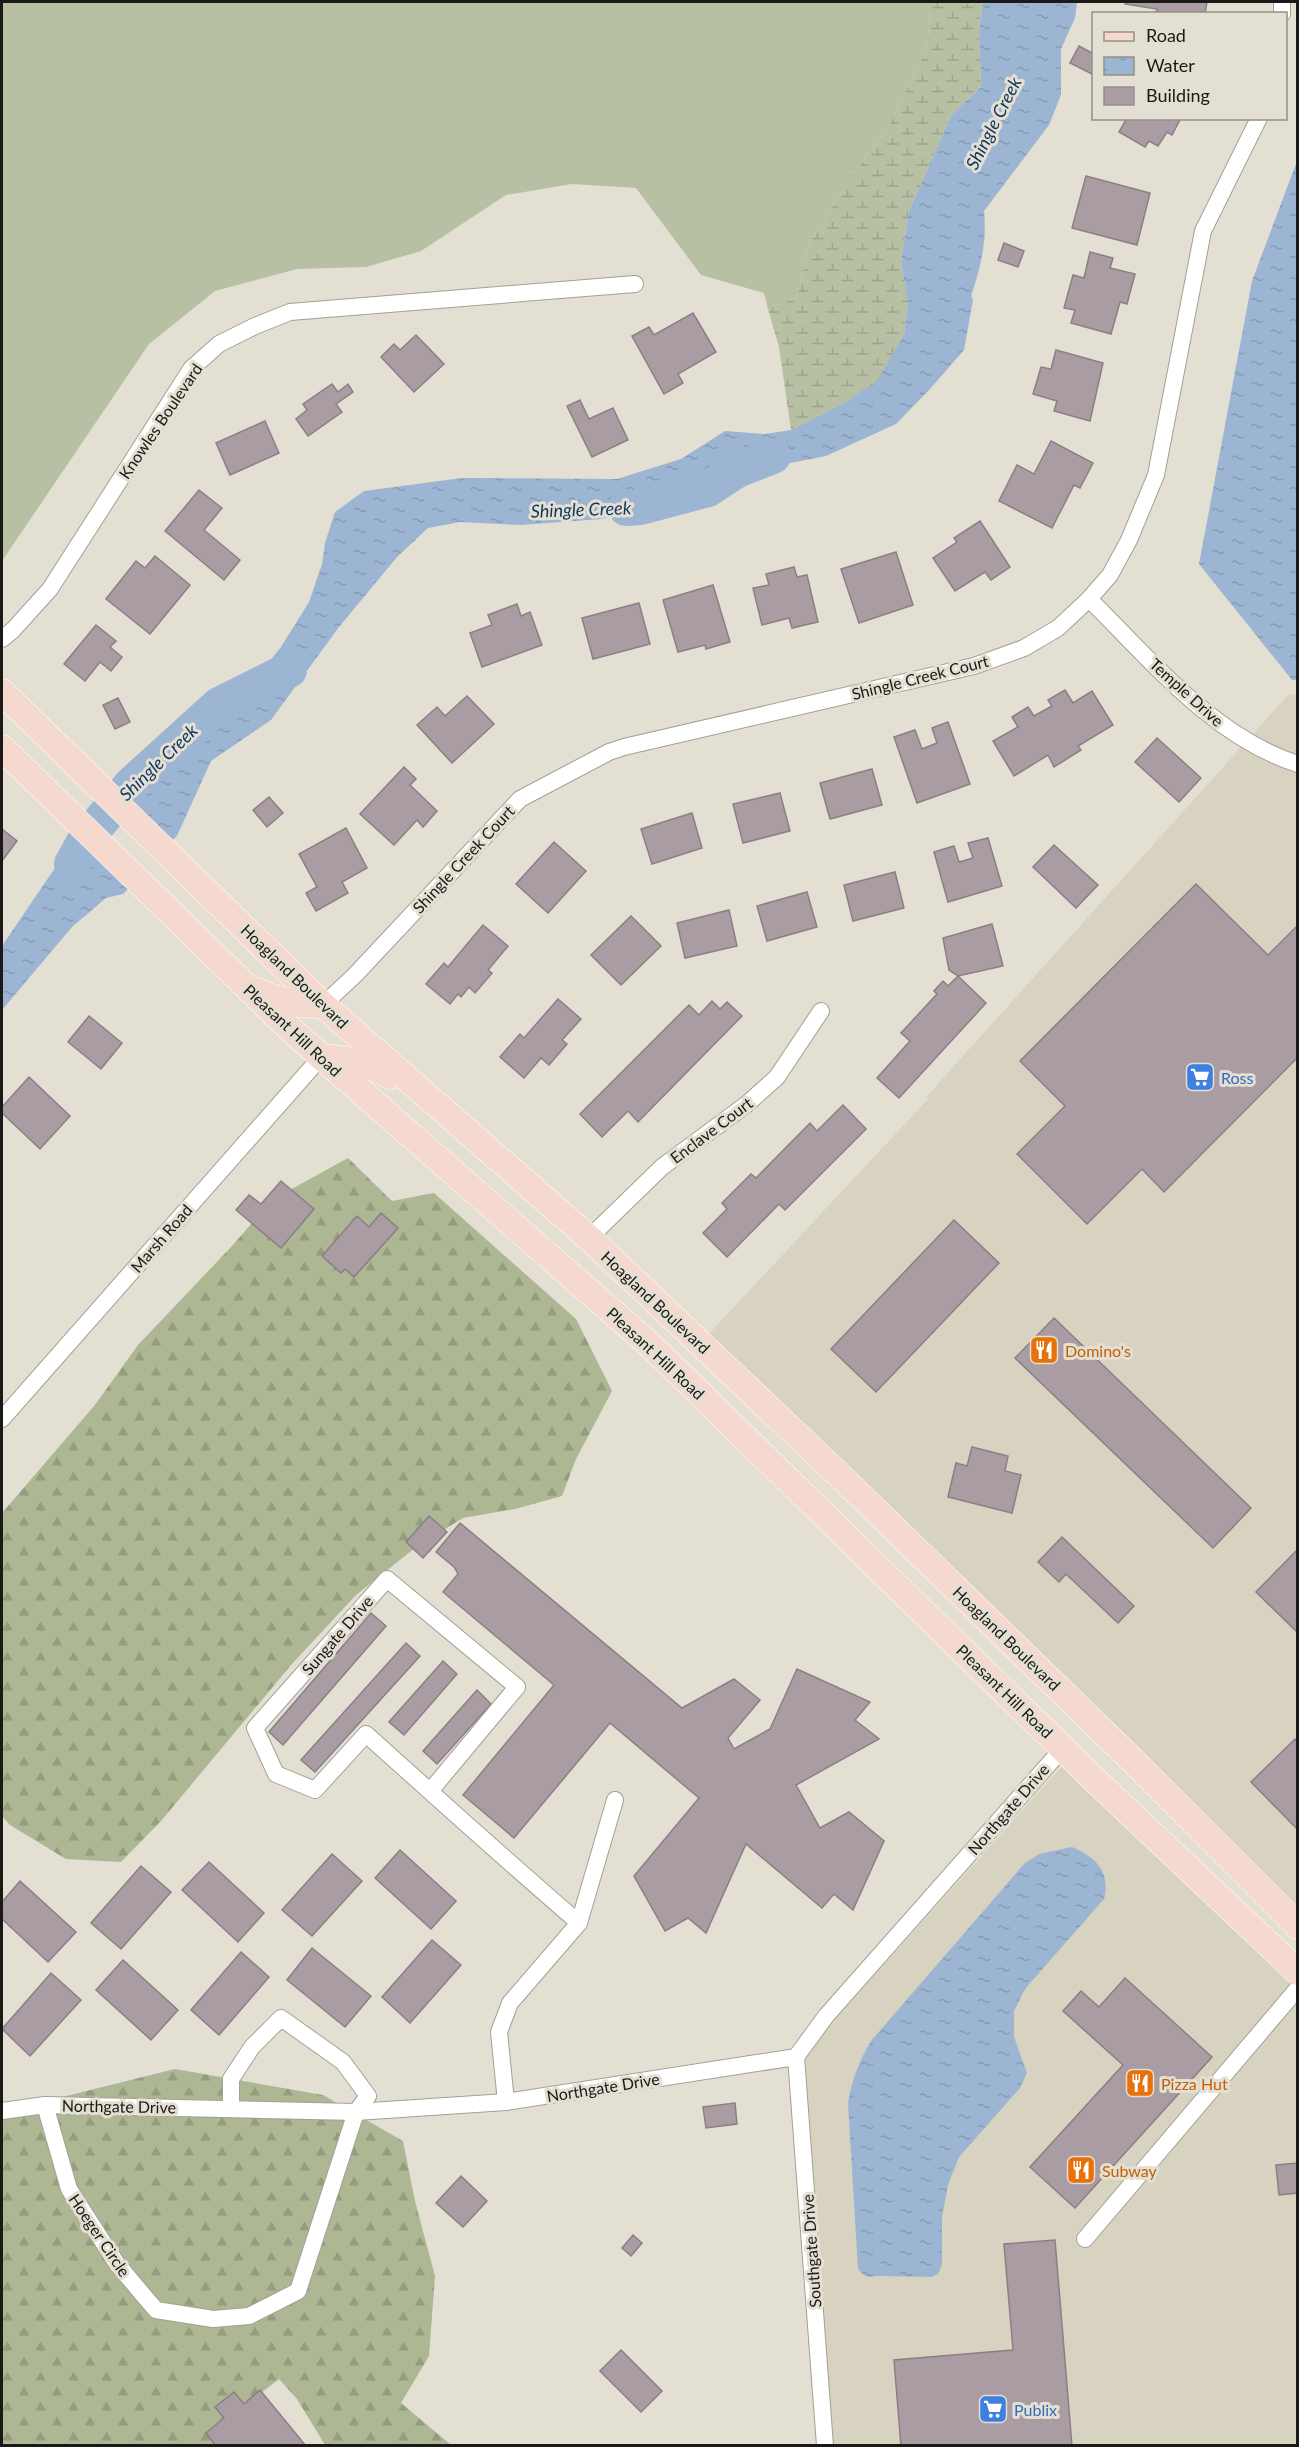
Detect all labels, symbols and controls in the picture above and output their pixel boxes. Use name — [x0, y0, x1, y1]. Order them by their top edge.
legend — [1092, 12, 1287, 120]
text: Road — [1146, 24, 1186, 46]
text: Water — [1146, 54, 1195, 76]
water label: Shingle Creek — [960, 73, 1026, 173]
text: Building — [1146, 84, 1210, 106]
street label: Knowles Boulevard — [114, 360, 206, 482]
water label: Shingle Creek — [530, 496, 632, 522]
street label: Shingle Creek Court — [850, 651, 991, 703]
street label: Temple Drive — [1146, 654, 1228, 730]
water label: Shingle Creek — [114, 719, 202, 805]
street label: Shingle Creek Court — [408, 801, 518, 917]
street label: Hoagland Boulevard — [237, 920, 353, 1032]
street label: Pleasant Hill Road — [240, 980, 346, 1080]
supermarket icon: Ross — [1184, 1061, 1216, 1093]
place label: Ross — [1221, 1068, 1254, 1087]
street label: Enclave Court — [666, 1093, 756, 1167]
street label: Marsh Road — [126, 1200, 196, 1276]
street label: Hoagland Boulevard — [598, 1247, 714, 1357]
street label: Pleasant Hill Road — [603, 1303, 709, 1403]
restaurant icon: Domino's — [1028, 1334, 1060, 1366]
place label: Domino's — [1065, 1341, 1131, 1360]
street label: Hoagland Boulevard — [949, 1582, 1065, 1694]
street label: Sungate Drive — [297, 1591, 377, 1679]
street label: Pleasant Hill Road — [953, 1640, 1057, 1742]
street label: Northgate Drive — [963, 1760, 1053, 1858]
restaurant icon: Pizza Hut — [1124, 2067, 1156, 2099]
street label: Northgate Drive — [545, 2069, 661, 2105]
place label: Pizza Hut — [1161, 2074, 1228, 2093]
street label: Northgate Drive — [62, 2096, 176, 2116]
restaurant icon: Subway — [1065, 2154, 1097, 2186]
place label: Subway — [1102, 2161, 1158, 2180]
street label: Hoeger Circle — [65, 2190, 135, 2280]
street label: Southgate Drive — [798, 2194, 824, 2308]
supermarket icon: Publix — [977, 2393, 1009, 2425]
place label: Publix — [1014, 2400, 1057, 2419]

